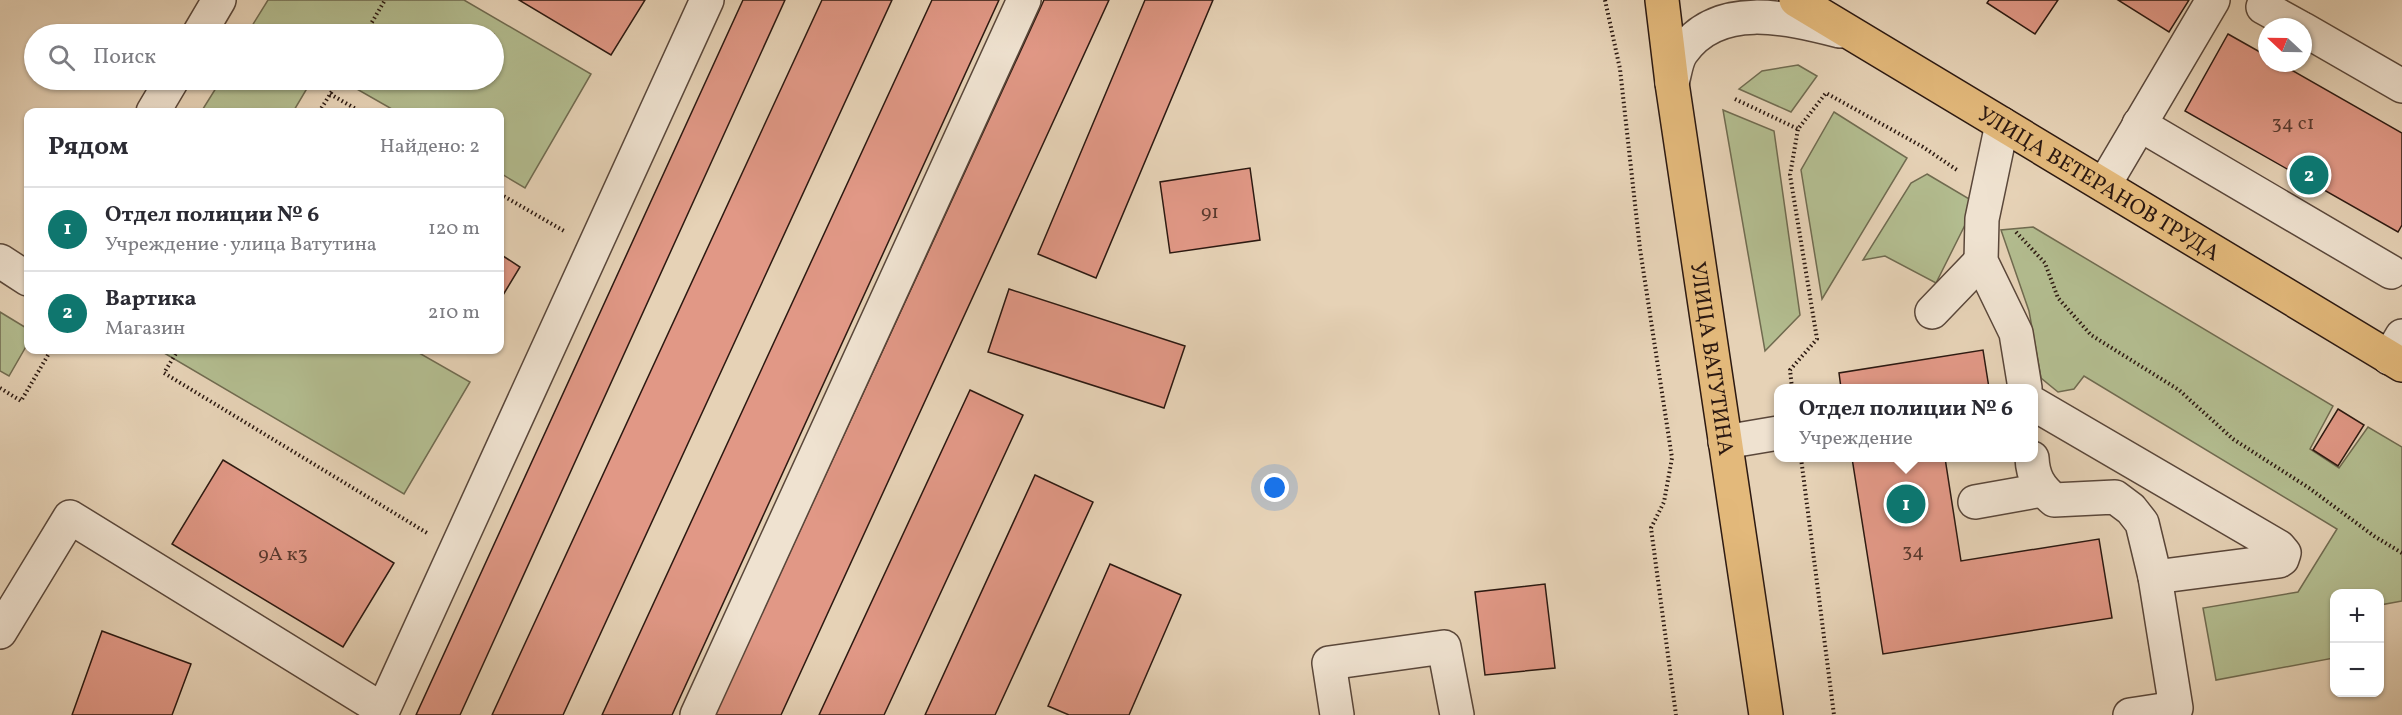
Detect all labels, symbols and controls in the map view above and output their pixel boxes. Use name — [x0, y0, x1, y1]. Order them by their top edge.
north arrow — [2258, 18, 2312, 72]
search box — [24, 24, 504, 90]
icon: search — [45, 41, 78, 74]
text: Поиск — [93, 42, 156, 73]
street label: УЛИЦА ВЕТЕРАНОВ ТРУДА — [1971, 100, 2225, 270]
house number: 34 с1 — [2272, 110, 2314, 138]
text: Рядом — [48, 129, 128, 165]
text: Найдено: 2 — [380, 133, 480, 161]
pin: 2 — [2290, 152, 2328, 198]
house number: 91 — [1201, 199, 1219, 227]
text: Отдел полиции № 6 — [105, 200, 319, 231]
text: 1 — [63, 215, 72, 243]
text: 120 m — [428, 215, 480, 243]
text: Учреждение · улица Ватутина — [105, 231, 377, 259]
street label: УЛИЦА ВАТУТИНА — [1681, 260, 1740, 458]
text: Вартика — [105, 284, 196, 315]
text: 2 — [62, 299, 73, 327]
text: 210 m — [428, 299, 480, 327]
text: Магазин — [105, 315, 185, 343]
popup — [1774, 384, 2038, 462]
text: Отдел полиции № 6 — [1799, 394, 2013, 425]
text: Учреждение — [1799, 425, 1913, 453]
your location — [1260, 473, 1289, 502]
pin: 1 — [1886, 482, 1926, 526]
house number: 34 — [1902, 538, 1924, 566]
house number: 9А к3 — [258, 541, 308, 569]
map controls — [2330, 589, 2384, 697]
button: + — [2330, 589, 2384, 643]
button: − — [2330, 643, 2384, 697]

